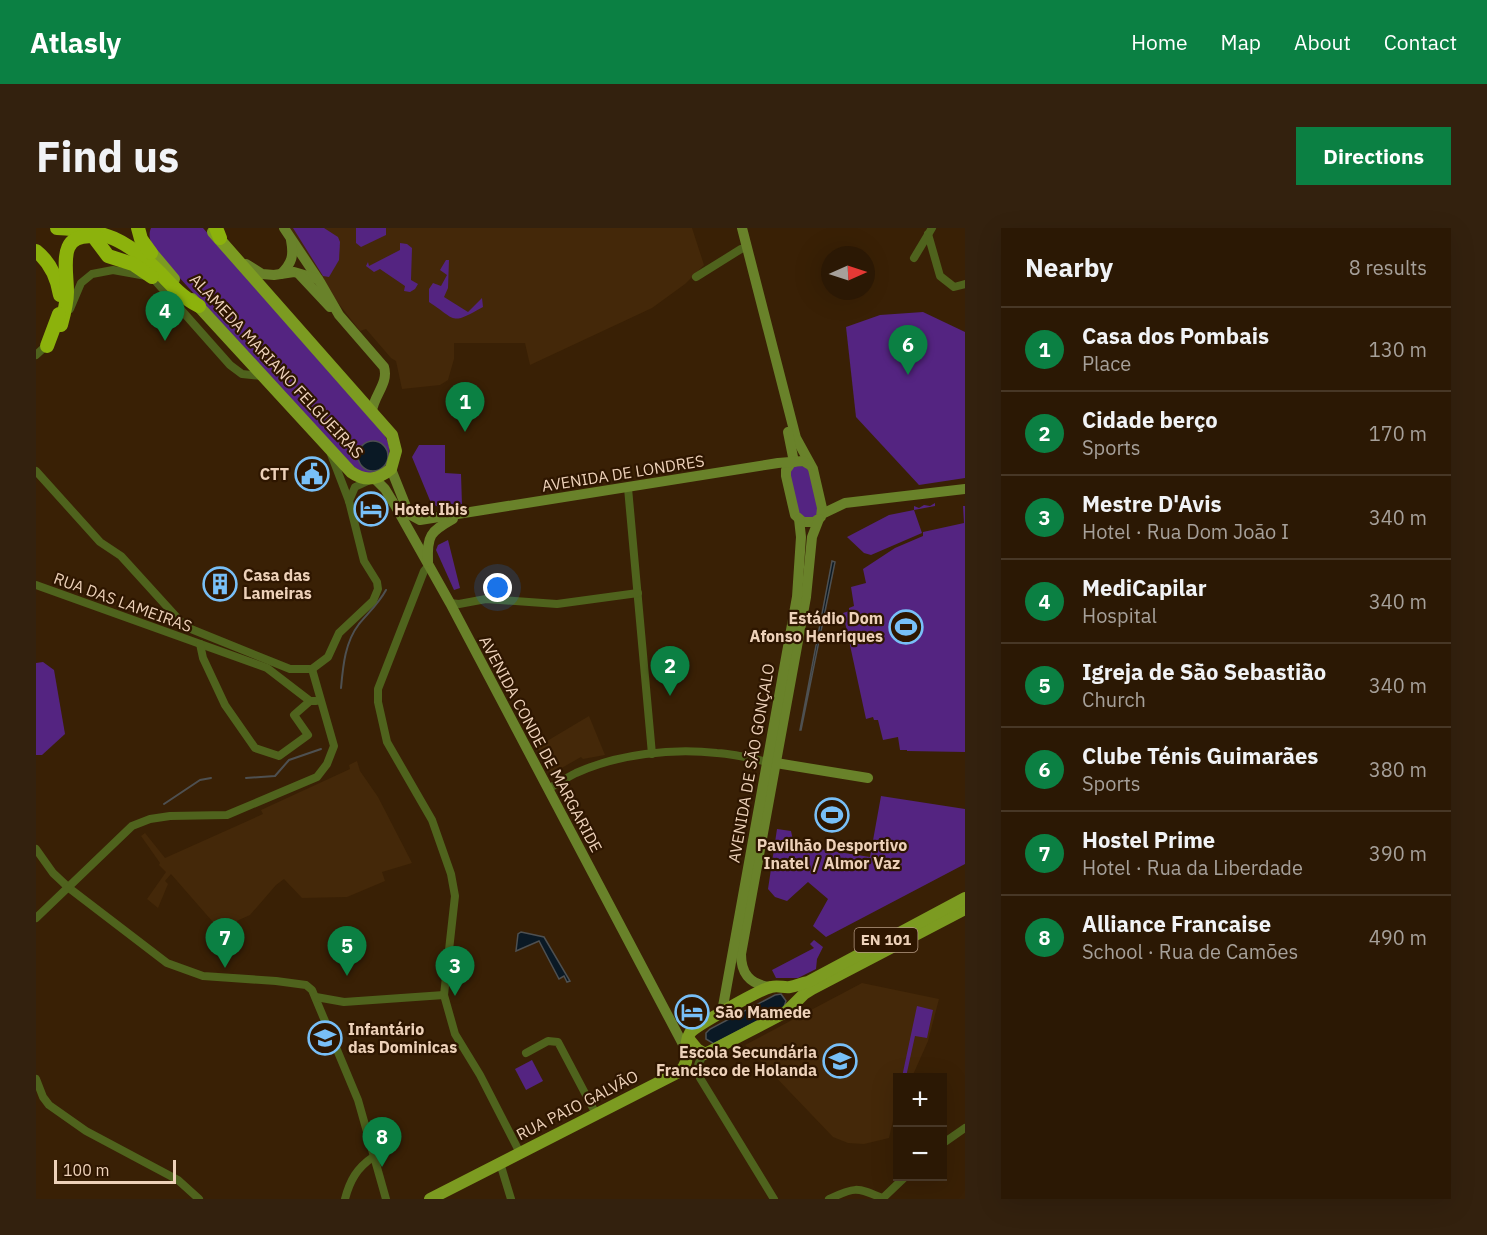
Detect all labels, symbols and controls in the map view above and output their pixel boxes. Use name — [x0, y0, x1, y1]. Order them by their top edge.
text: Atlasly — [30, 24, 121, 61]
text: Home — [1131, 28, 1188, 56]
text: Map — [1221, 28, 1261, 56]
text: About — [1294, 28, 1351, 56]
text: Contact — [1384, 28, 1457, 56]
button: Directions — [1296, 127, 1451, 185]
text: Find us — [36, 129, 179, 184]
north arrow — [821, 246, 875, 300]
text: Nearby — [1025, 250, 1113, 284]
text: 8 results — [1349, 254, 1427, 281]
street label: ALAMEDA MARIANO FELGUEIRAS — [186, 269, 368, 463]
pin: 4 — [146, 291, 184, 341]
text: Casa dos Pombais — [1082, 321, 1269, 350]
pin: 6 — [888, 326, 928, 375]
text: 1 — [1039, 336, 1051, 363]
text: 130 m — [1369, 336, 1427, 363]
text: Place — [1082, 350, 1131, 377]
pin: 1 — [446, 382, 484, 432]
text: Cidade berço — [1082, 405, 1218, 434]
text: 2 — [1039, 420, 1051, 447]
text: 170 m — [1369, 420, 1427, 447]
text: Sports — [1082, 434, 1141, 461]
street label: AVENIDA DE LONDRES — [540, 450, 706, 496]
public building icon: CTT — [294, 456, 330, 492]
place label: CTT — [260, 464, 289, 484]
text: Mestre D'Avis — [1082, 489, 1222, 518]
hotel icon: Hotel Ibis — [353, 491, 389, 527]
place label: Hotel Ibis — [394, 499, 467, 519]
text: 3 — [1039, 504, 1051, 531]
text: 340 m — [1369, 504, 1427, 531]
text: Hotel · Rua Dom João I — [1082, 518, 1289, 545]
place label: Casa das Lameiras — [243, 565, 312, 603]
building icon: Casa das Lameiras — [202, 566, 238, 602]
street label: RUA DAS LAMEIRAS — [51, 568, 195, 636]
your location — [483, 573, 512, 602]
text: MediCapilar — [1082, 573, 1207, 602]
text: 4 — [1039, 588, 1051, 615]
text: 340 m — [1369, 588, 1427, 615]
text: Hospital — [1082, 602, 1157, 629]
place label: Estádio Dom Afonso Henriques — [749, 608, 883, 646]
sports icon: Estádio Dom Afonso Henriques — [888, 609, 924, 645]
street label: AVENIDA CONDE DE MARGARIDE — [475, 632, 607, 856]
pin: 2 — [650, 646, 690, 696]
text: Igreja de São Sebastião — [1082, 657, 1326, 686]
street label: AVENIDA DE SÃO GONÇALO — [724, 662, 778, 864]
text: 5 — [1039, 672, 1051, 699]
text: 340 m — [1369, 672, 1427, 699]
text: Church — [1082, 686, 1146, 713]
text: Clube Ténis Guimarães — [1082, 741, 1318, 770]
text: 6 — [1039, 756, 1051, 783]
text: 380 m — [1369, 756, 1427, 783]
text: Sports — [1082, 770, 1141, 797]
sports icon: Pavilhão Desportivo Inatel / Almor Vaz — [814, 797, 850, 833]
text: Hostel Prime — [1082, 825, 1215, 854]
place label: Pavilhão Desportivo Inatel / Almor Vaz — [757, 835, 907, 873]
text: 7 — [1039, 840, 1051, 867]
text: 390 m — [1369, 840, 1427, 867]
text: Hotel · Rua da Liberdade — [1082, 854, 1303, 881]
text: Alliance Francaise — [1082, 909, 1271, 938]
pin: 7 — [206, 918, 244, 968]
text: 8 — [1039, 924, 1051, 951]
text: 490 m — [1369, 924, 1427, 951]
pin: 5 — [328, 926, 366, 976]
road number: EN 101 — [854, 928, 918, 952]
text: School · Rua de Camões — [1082, 938, 1298, 965]
pin: 3 — [436, 946, 474, 996]
hotel icon: São Mamede — [674, 994, 710, 1030]
place label: São Mamede — [715, 1002, 811, 1022]
place label: Infantário das Dominicas — [348, 1019, 457, 1057]
school or university icon: Infantário das Dominicas — [307, 1020, 343, 1056]
place label: Escola Secundária Francisco de Holanda — [656, 1042, 817, 1080]
school or university icon: Escola Secundária Francisco de Holanda — [822, 1043, 858, 1079]
street label: RUA PAIO GALVÃO — [513, 1066, 641, 1144]
map controls — [893, 1073, 947, 1181]
button: + — [893, 1073, 947, 1127]
pin: 8 — [362, 1118, 402, 1167]
button: − — [893, 1127, 947, 1181]
scale bar — [54, 1157, 176, 1184]
text: 100 m — [63, 1160, 110, 1180]

